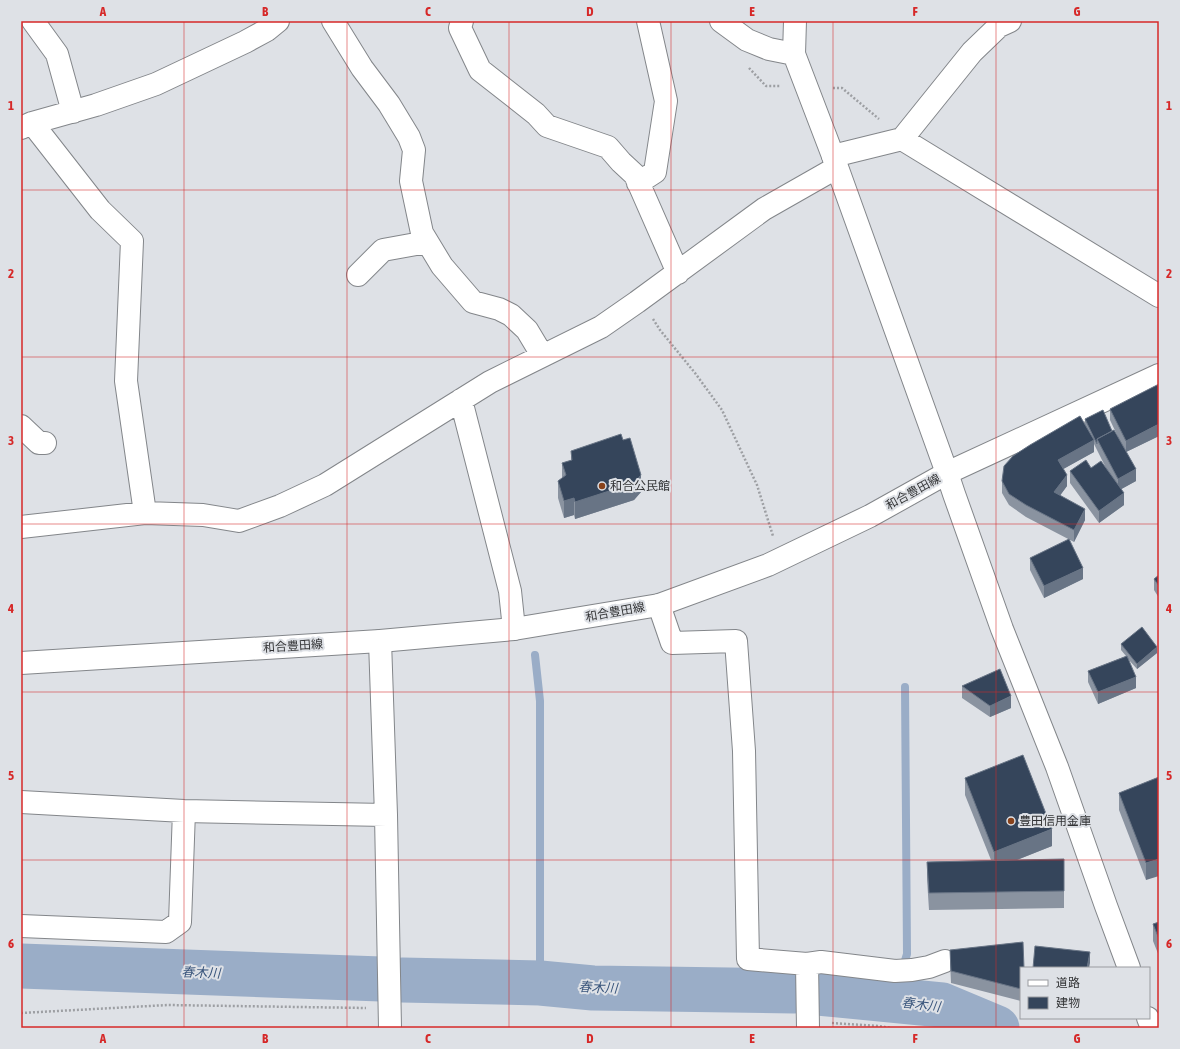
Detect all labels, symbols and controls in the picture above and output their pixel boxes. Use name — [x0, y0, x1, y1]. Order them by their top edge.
text: A — [99, 4, 107, 19]
text: B — [262, 4, 269, 19]
text: C — [425, 4, 431, 19]
text: D — [586, 4, 594, 19]
text: E — [749, 4, 755, 19]
text: F — [912, 4, 918, 19]
text: G — [1074, 4, 1081, 19]
text: 1 — [8, 98, 14, 113]
text: 1 — [1166, 98, 1172, 113]
text: 2 — [8, 266, 14, 281]
text: 2 — [1166, 266, 1172, 281]
text: 3 — [8, 433, 14, 448]
text: 3 — [1166, 433, 1172, 448]
street label: 和合豊田線 — [883, 471, 943, 513]
place label: 和合公民館 — [610, 479, 670, 493]
marker: 和合公民館 — [597, 481, 607, 491]
street label: 和合豊田線 — [584, 600, 646, 624]
text: 4 — [7, 601, 14, 616]
text: 4 — [1165, 601, 1172, 616]
street label: 和合豊田線 — [263, 637, 323, 655]
text: 5 — [8, 768, 14, 783]
text: 5 — [1166, 768, 1172, 783]
place label: 豊田信用金庫 — [1019, 814, 1091, 828]
marker: 豊田信用金庫 — [1006, 816, 1016, 826]
text: 6 — [8, 936, 14, 951]
text: 6 — [1166, 936, 1172, 951]
water label: 春木川 — [181, 964, 223, 981]
legend — [1020, 967, 1150, 1019]
text: 道路 — [1056, 976, 1080, 990]
water label: 春木川 — [578, 979, 620, 996]
water label: 春木川 — [901, 995, 943, 1015]
text: 建物 — [1056, 996, 1080, 1010]
text: A — [99, 1031, 107, 1046]
text: B — [262, 1031, 269, 1046]
text: C — [425, 1031, 431, 1046]
text: D — [586, 1031, 594, 1046]
text: E — [749, 1031, 755, 1046]
text: F — [912, 1031, 918, 1046]
text: G — [1074, 1031, 1081, 1046]

